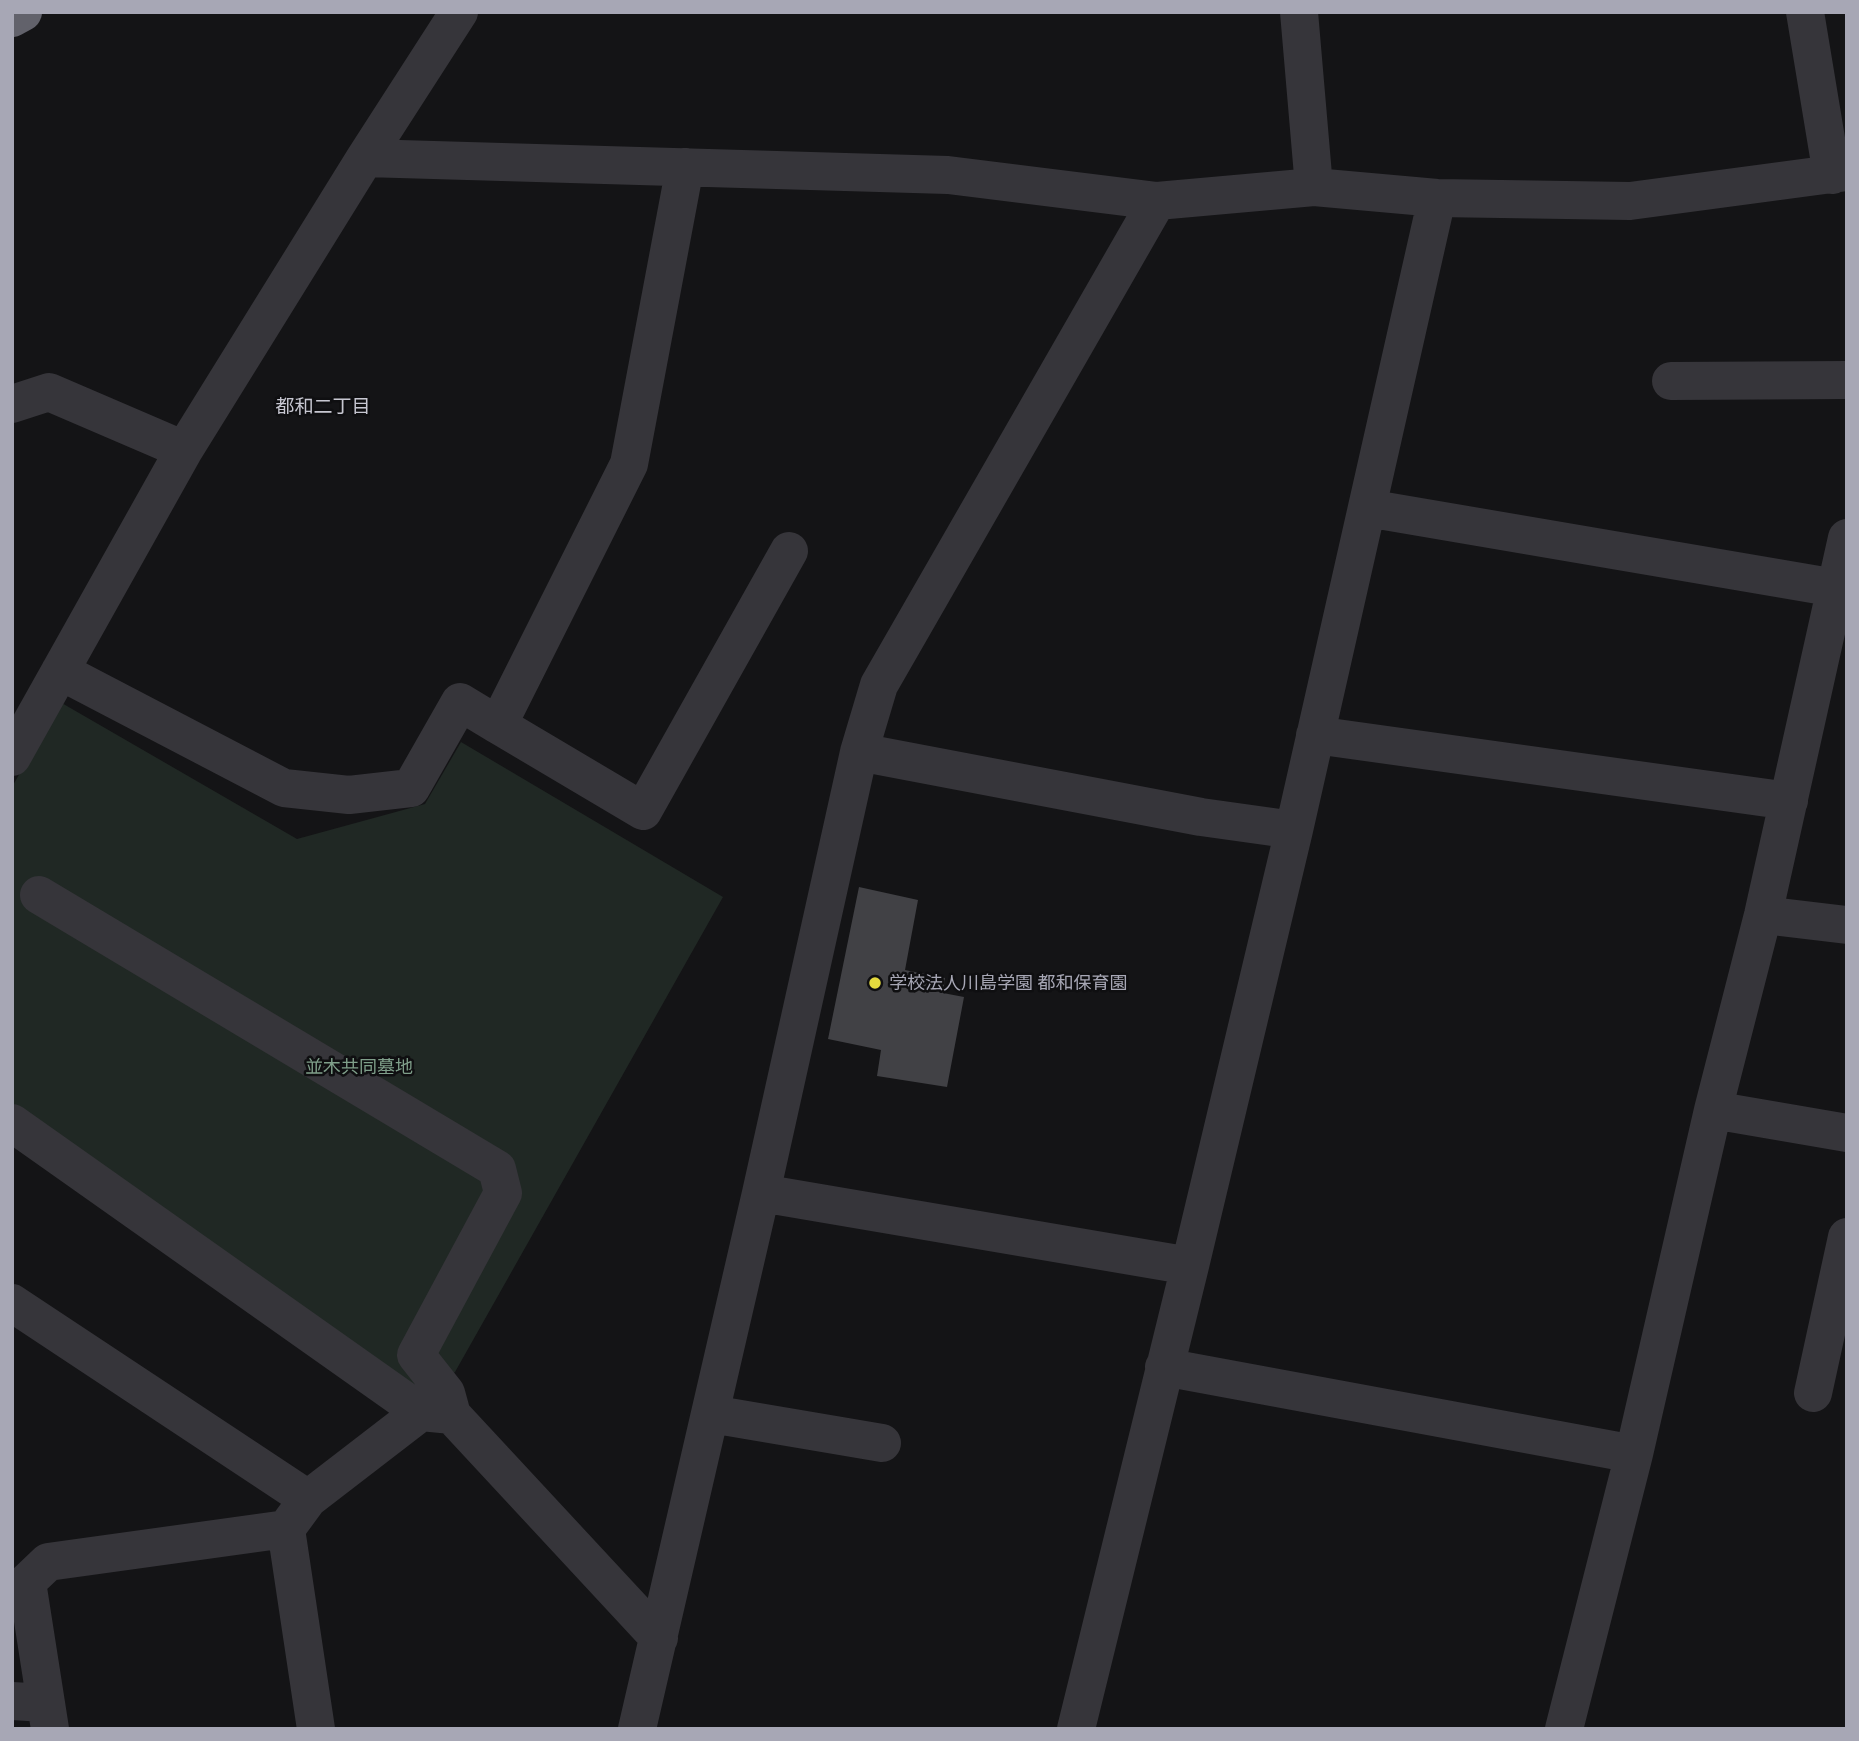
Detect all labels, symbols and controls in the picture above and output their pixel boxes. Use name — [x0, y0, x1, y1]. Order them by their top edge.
district label: 都和二丁目 — [276, 396, 370, 418]
place label: 学校法人川島学園 都和保育園 — [889, 972, 1128, 994]
marker: 学校法人川島学園 都和保育園 — [867, 975, 883, 991]
park label: 並木共同墓地 — [305, 1056, 413, 1078]

